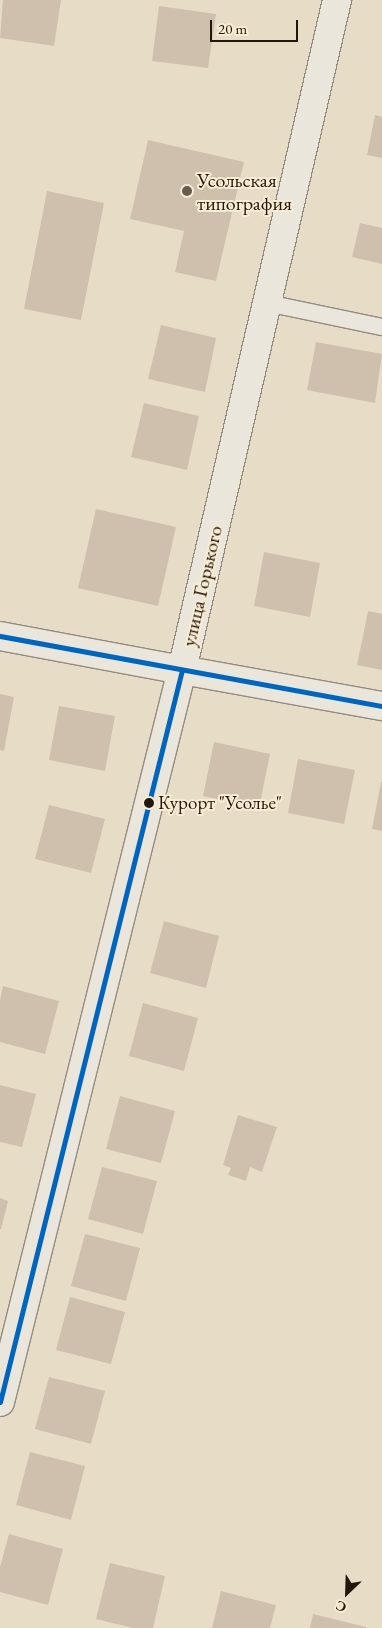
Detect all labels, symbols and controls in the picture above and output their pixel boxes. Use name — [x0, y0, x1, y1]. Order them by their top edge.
scale bar — [212, 10, 300, 42]
text: 20 m — [218, 19, 247, 38]
place label: Усольская типография — [197, 168, 292, 215]
marker: Усольская типография — [181, 185, 193, 197]
street label: улица Горького — [176, 523, 228, 649]
place label: Курорт "Усолье" — [158, 792, 282, 814]
marker: Курорт "Усолье" — [144, 798, 154, 808]
north arrow — [322, 1568, 372, 1618]
text: С — [333, 1596, 349, 1617]

